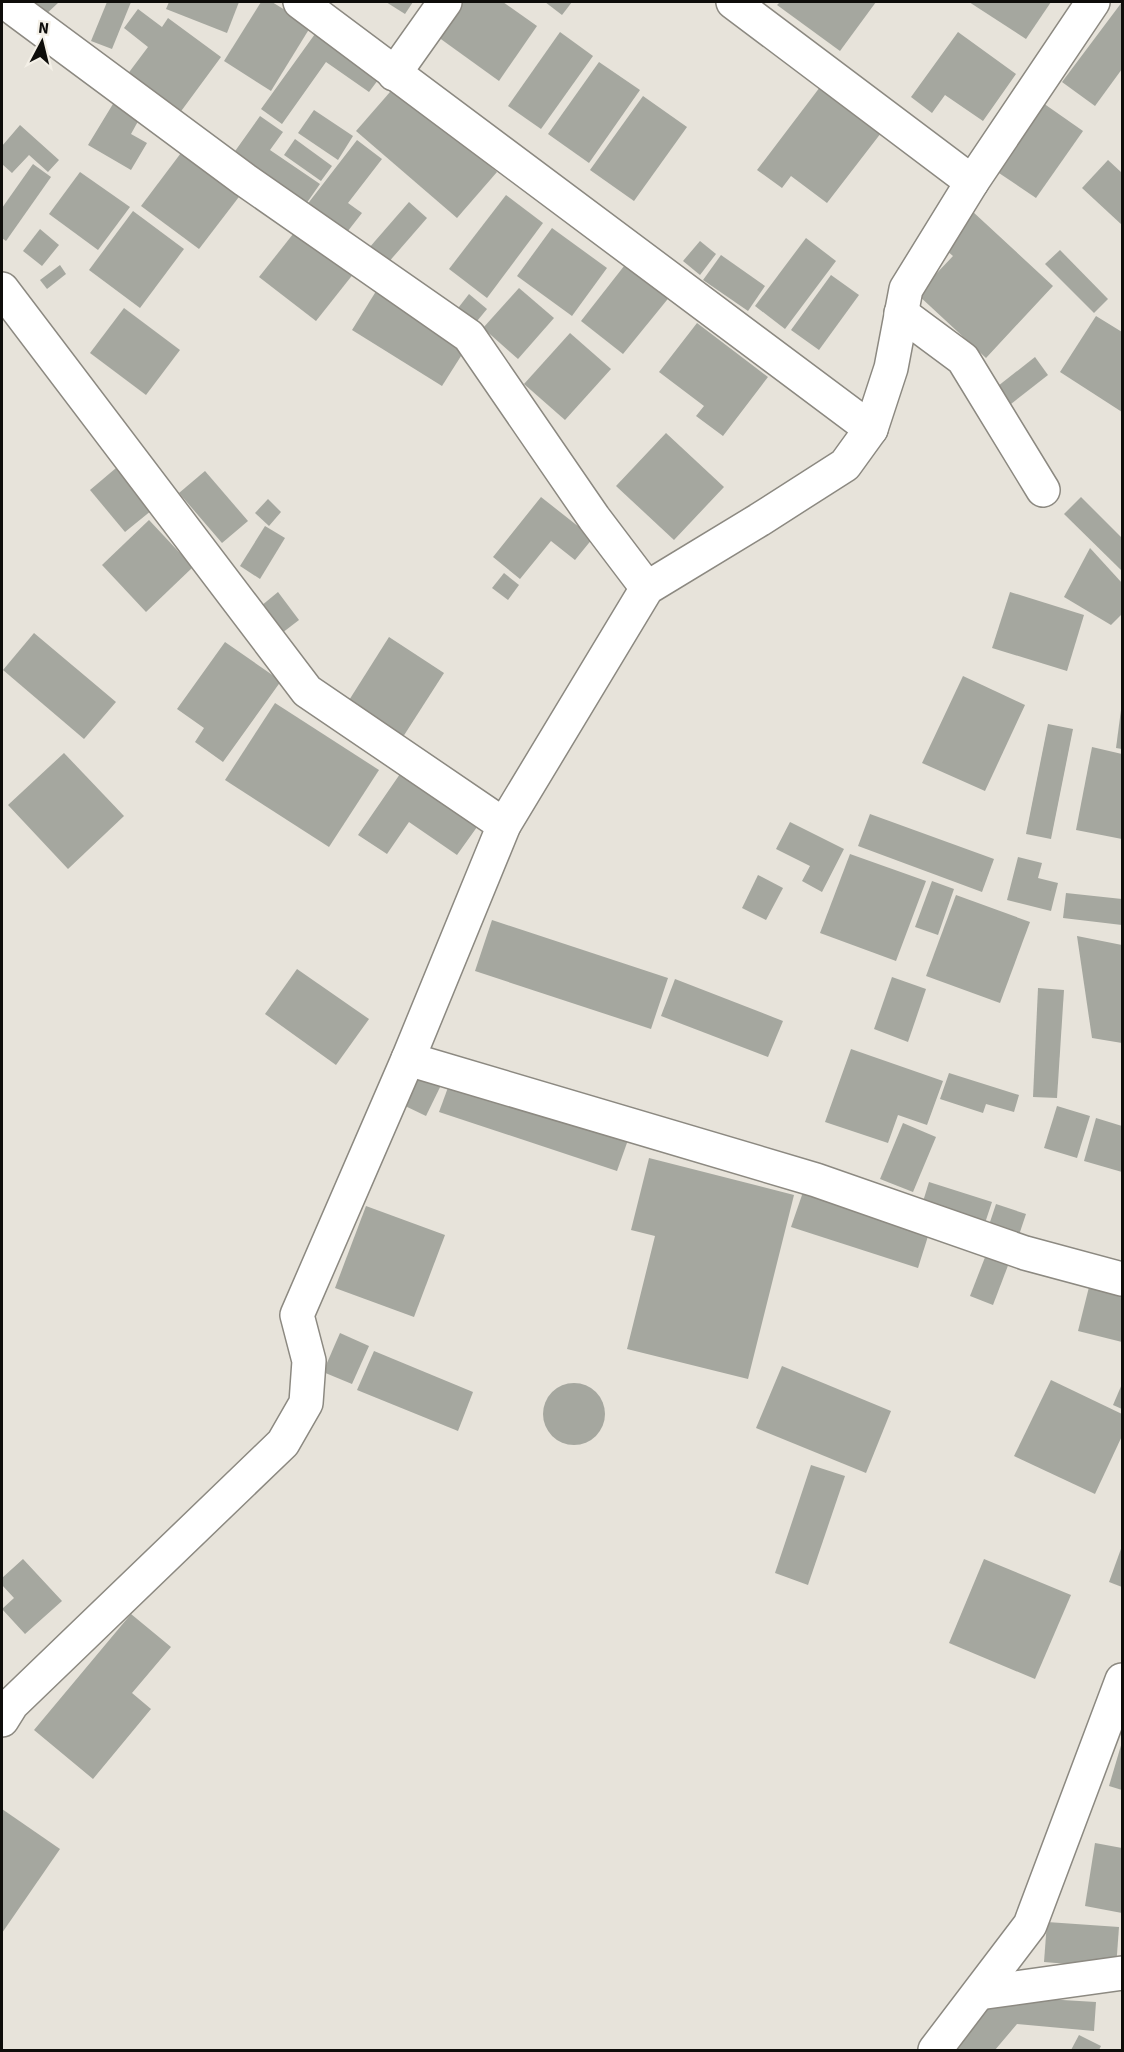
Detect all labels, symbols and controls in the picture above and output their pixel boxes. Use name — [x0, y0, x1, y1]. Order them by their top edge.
north arrow — [12, 12, 72, 72]
text: N — [37, 17, 50, 40]

